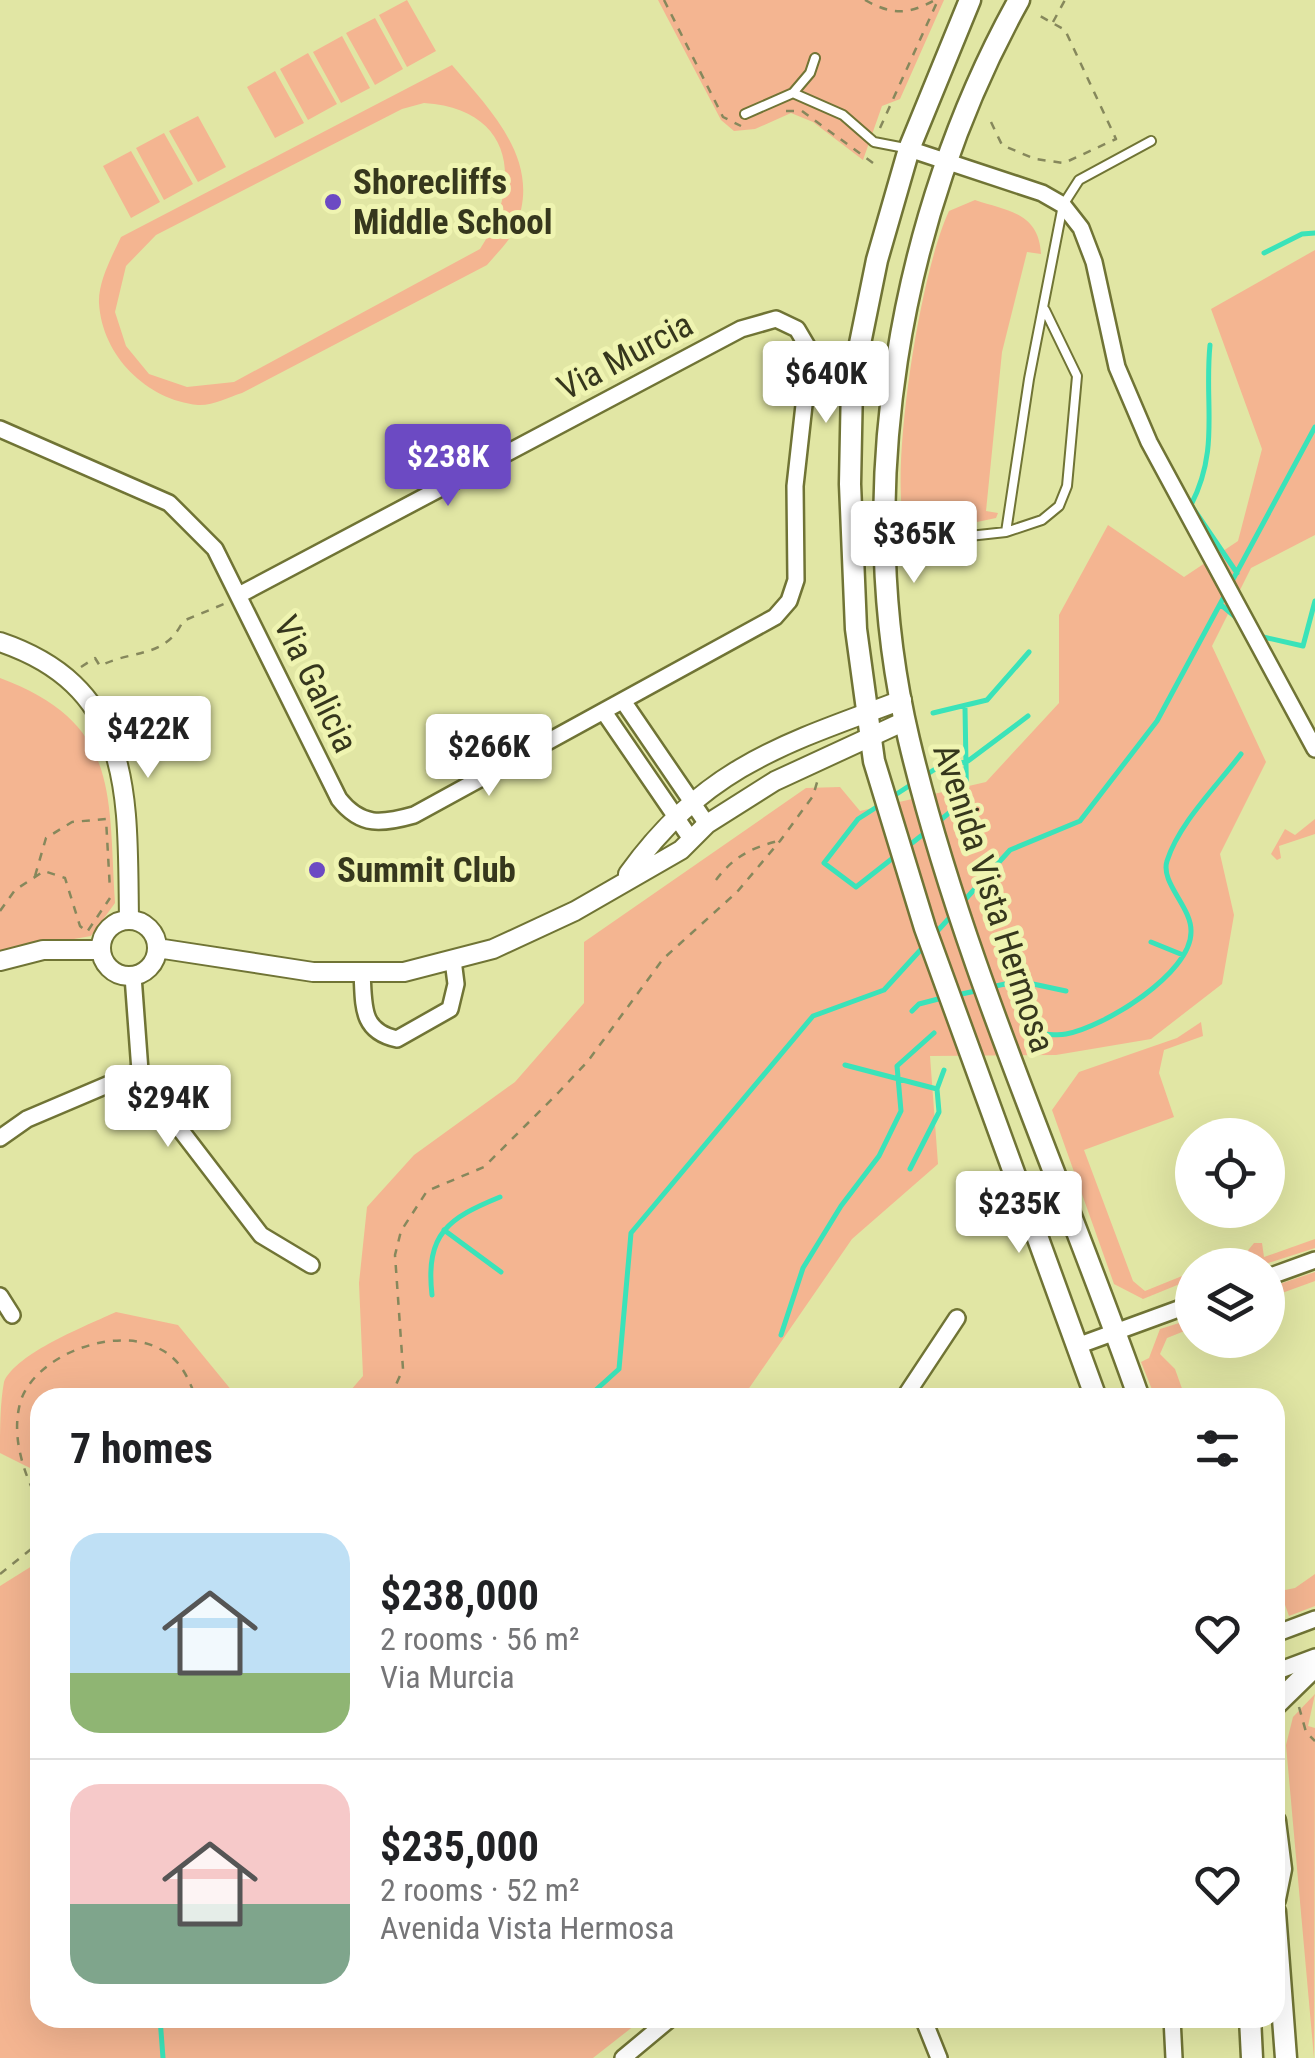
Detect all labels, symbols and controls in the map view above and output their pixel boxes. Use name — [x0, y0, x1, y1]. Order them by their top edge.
place label: Shorecliffs Middle School — [353, 162, 553, 243]
marker: Shorecliffs Middle School — [322, 191, 344, 213]
street label: Via Murcia — [551, 304, 700, 409]
pin: $640K — [756, 341, 896, 426]
text: $640K — [785, 354, 867, 392]
pin: $238K — [378, 424, 518, 509]
text: $238K — [407, 437, 489, 475]
pin: $365K — [844, 501, 984, 586]
text: $365K — [873, 514, 955, 552]
street label: Via Galicia — [265, 609, 366, 759]
pin: $422K — [78, 696, 218, 781]
text: $422K — [107, 709, 189, 747]
pin: $266K — [419, 714, 559, 799]
text: $266K — [448, 727, 530, 765]
street label: Avenida Vista Hermosa — [924, 739, 1063, 1058]
place label: Summit Club — [337, 850, 516, 891]
marker: Summit Club — [306, 859, 328, 881]
pin: $294K — [98, 1065, 238, 1150]
text: $294K — [127, 1078, 209, 1116]
map controls — [1175, 1118, 1285, 1358]
button: locate — [1175, 1118, 1285, 1228]
pin: $235K — [949, 1171, 1089, 1256]
text: $235K — [978, 1184, 1060, 1222]
button: layers — [1175, 1248, 1285, 1358]
icon: filters — [1190, 1421, 1245, 1476]
text: 7 homes — [70, 1424, 213, 1473]
text: $238,000 — [380, 1571, 539, 1620]
icon: home — [150, 1573, 270, 1693]
icon: heart — [1190, 1606, 1245, 1661]
text: 2 rooms · 56 m² — [380, 1620, 579, 1658]
text: Via Murcia — [380, 1658, 515, 1696]
text: $235,000 — [380, 1822, 539, 1871]
icon: home — [150, 1824, 270, 1944]
icon: heart — [1190, 1857, 1245, 1912]
text: 2 rooms · 52 m² — [380, 1871, 579, 1909]
text: Avenida Vista Hermosa — [380, 1909, 674, 1947]

